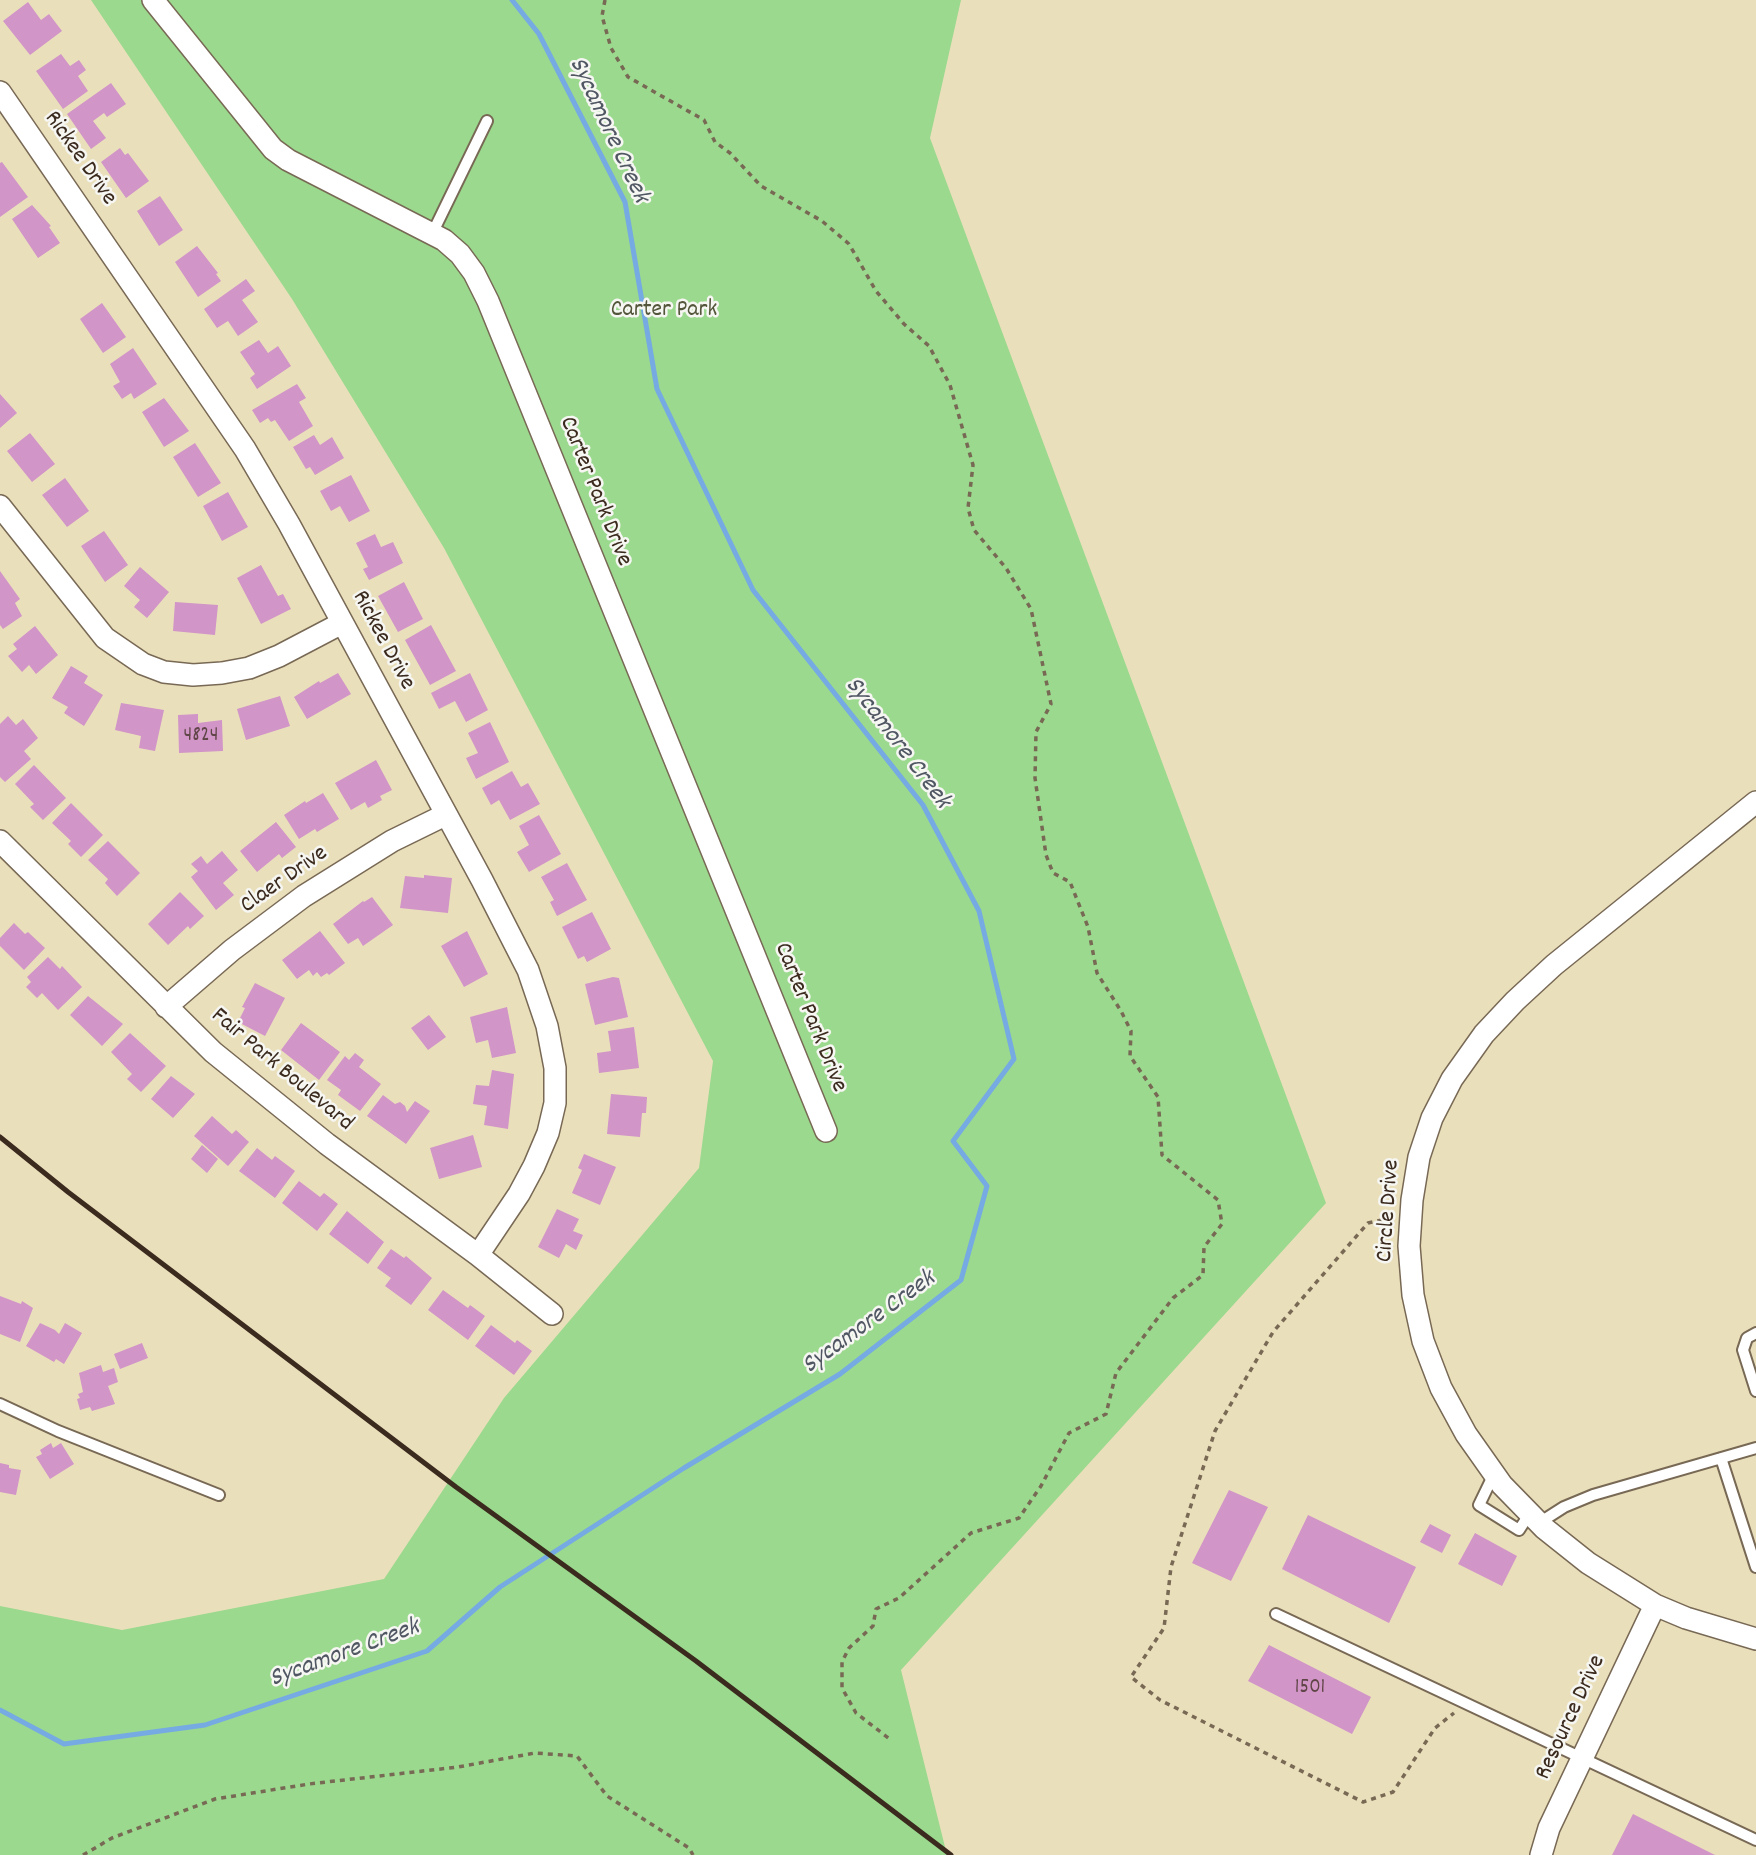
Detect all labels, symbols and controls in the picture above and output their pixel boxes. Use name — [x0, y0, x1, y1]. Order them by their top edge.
water label: Sycamore Creek — [560, 53, 654, 209]
street label: Rickee Drive — [36, 106, 122, 212]
park label: Carter Park — [611, 298, 717, 326]
street label: Carter Park Drive — [551, 413, 637, 571]
street label: Rickee Drive — [344, 586, 420, 696]
water label: Sycamore Creek — [836, 672, 956, 816]
house number: 4824 — [183, 724, 219, 750]
street label: Claer Drive — [236, 841, 334, 921]
street label: Carter Park Drive — [766, 939, 852, 1097]
street label: Fair Park Boulevard — [204, 1003, 358, 1139]
street label: Circle Drive — [1372, 1159, 1408, 1263]
water label: Sycamore Creek — [797, 1265, 943, 1383]
water label: Sycamore Creek — [266, 1613, 424, 1697]
street label: Resource Drive — [1531, 1651, 1613, 1785]
house number: 1501 — [1295, 1676, 1325, 1702]

